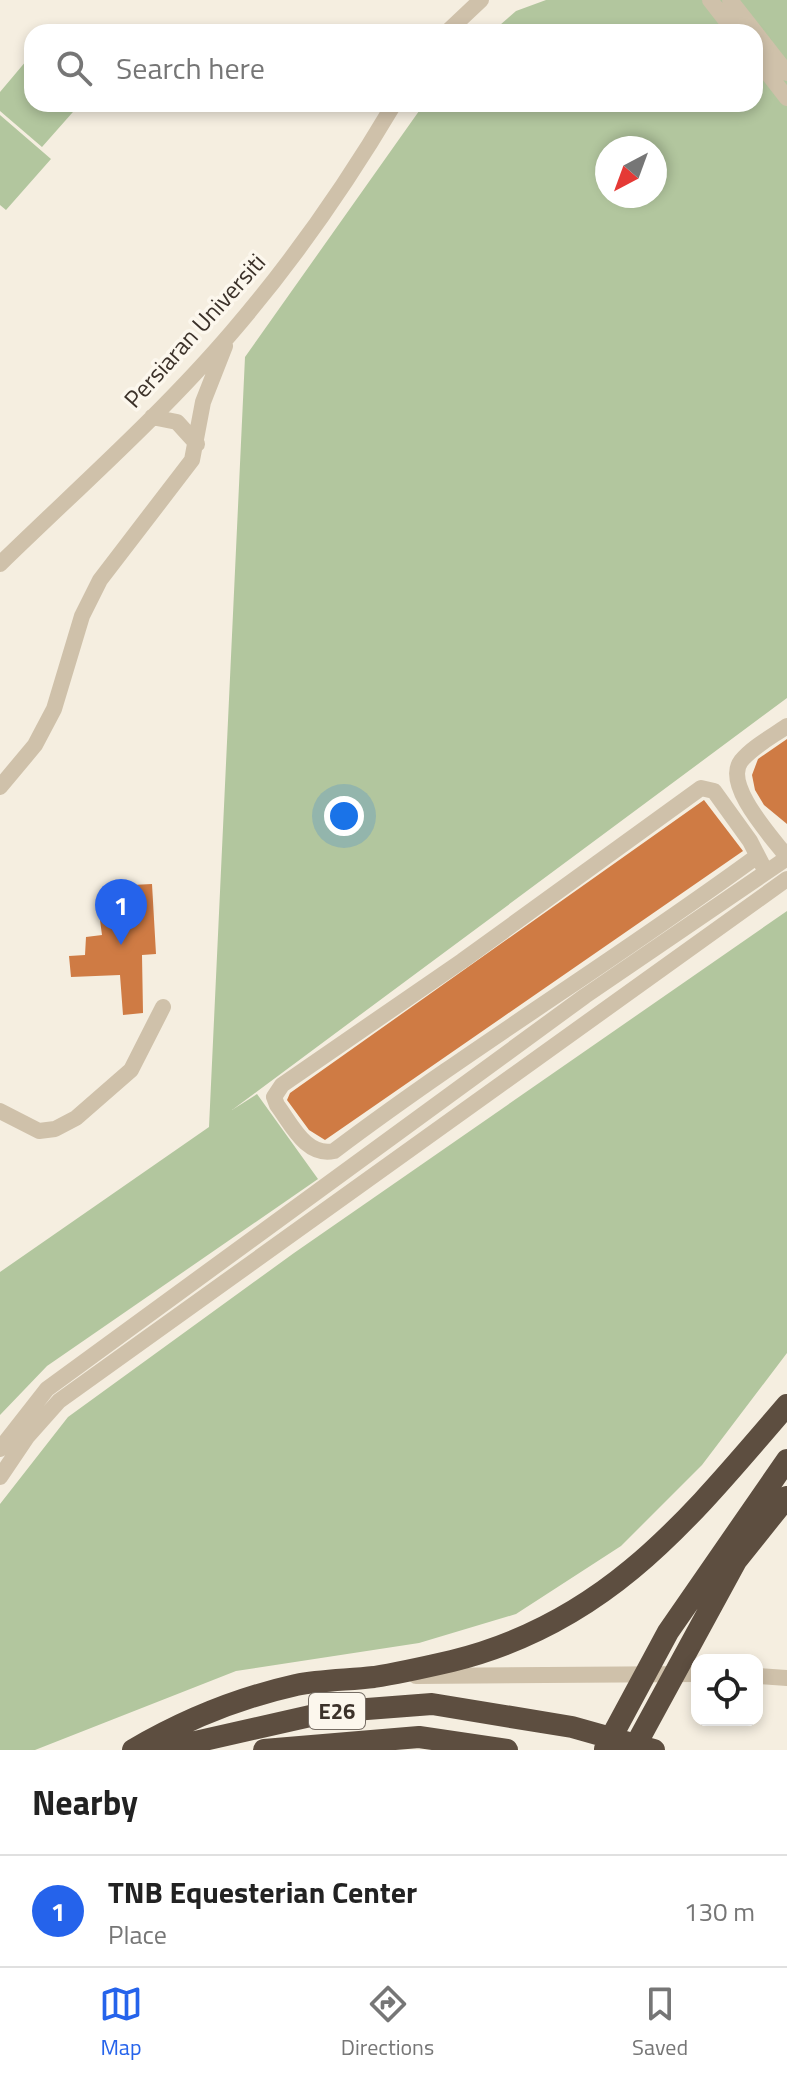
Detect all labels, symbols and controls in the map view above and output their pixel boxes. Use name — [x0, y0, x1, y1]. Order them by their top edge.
search box — [24, 24, 763, 112]
text: Search here — [116, 45, 265, 91]
icon: search — [52, 46, 96, 90]
north arrow — [595, 136, 667, 208]
street label: Persiaran Universiti — [115, 245, 274, 416]
your location — [324, 796, 364, 836]
pin: 1 — [95, 879, 147, 945]
map controls — [691, 1654, 763, 1726]
button: locate — [691, 1654, 763, 1726]
road number: E26 — [309, 1693, 365, 1729]
text: Nearby — [32, 1776, 138, 1828]
text: TNB Equesterian Center — [108, 1869, 417, 1915]
text: 1 — [51, 1892, 65, 1931]
text: 130 m — [684, 1892, 755, 1931]
text: Place — [108, 1915, 167, 1954]
tab: Map — [99, 1982, 143, 2064]
tab: Directions — [341, 1982, 434, 2064]
tab: Saved — [632, 1982, 688, 2064]

